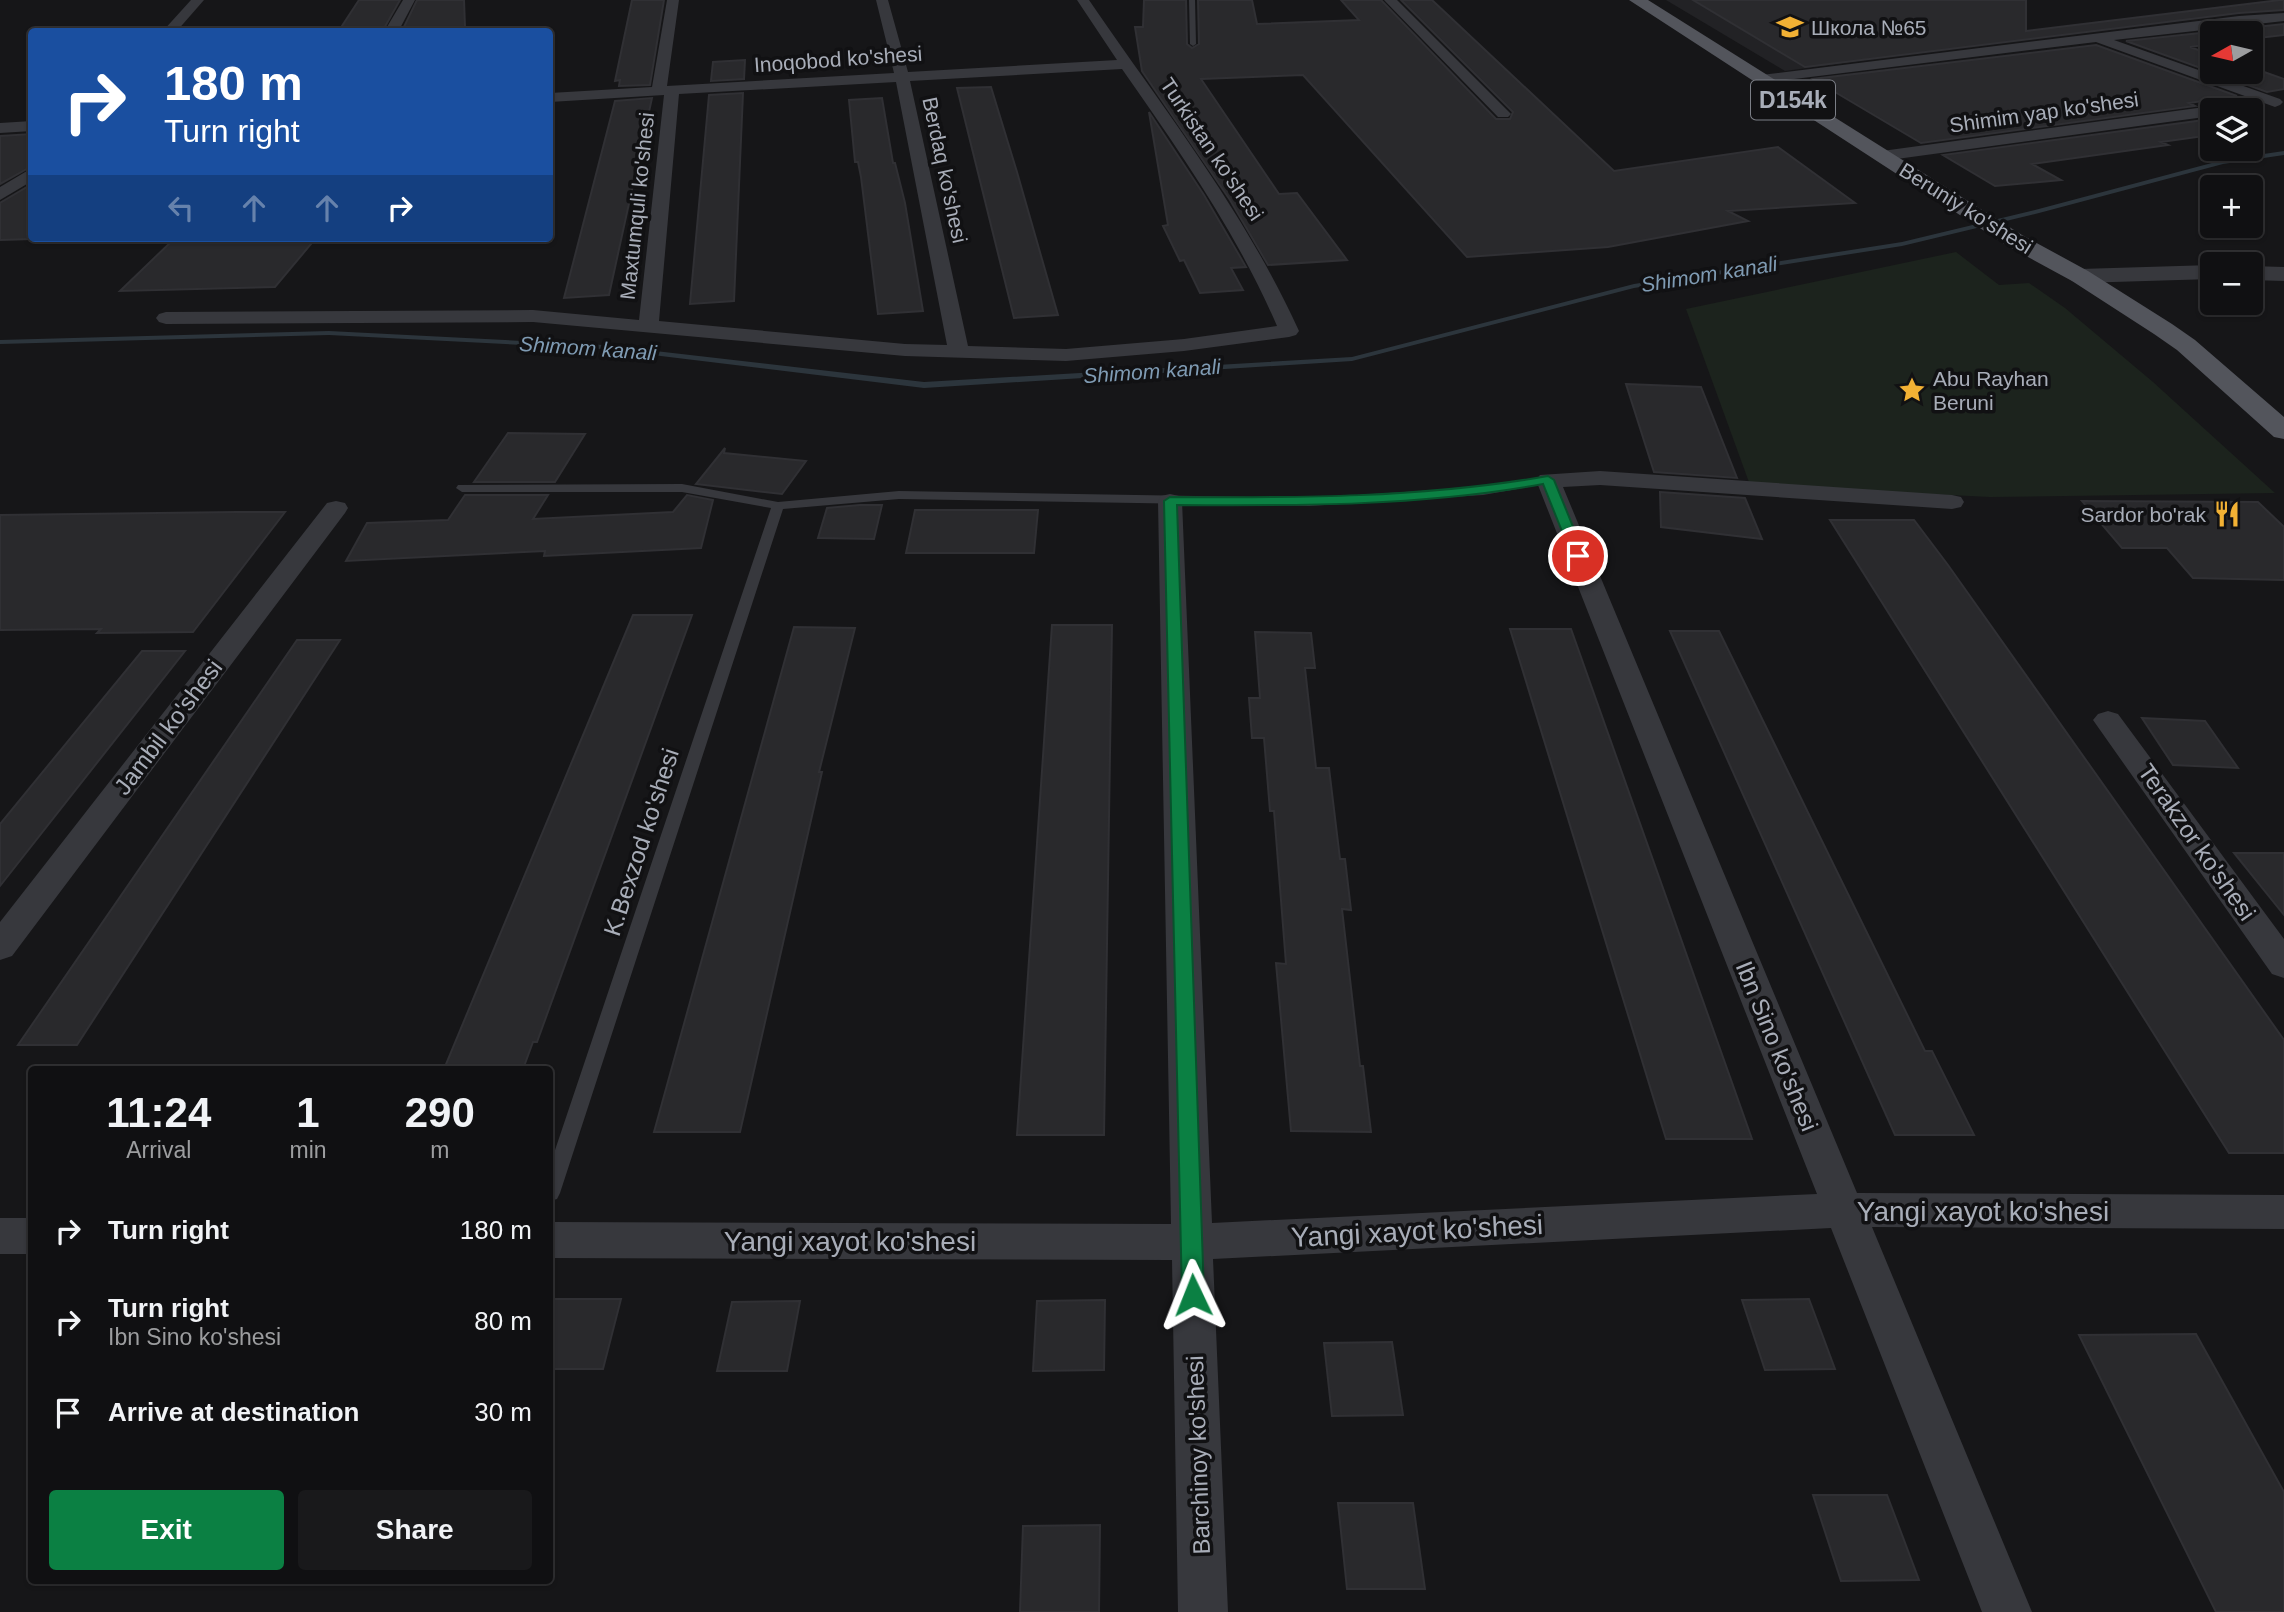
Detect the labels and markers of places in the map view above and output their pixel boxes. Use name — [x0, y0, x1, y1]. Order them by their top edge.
school or university icon: Школа №65 — [1775, 12, 1805, 42]
place label: Школа №65 — [1811, 16, 1927, 39]
place label: Abu Rayhan Beruni — [1933, 367, 2049, 414]
place icon: Abu Rayhan Beruni — [1897, 375, 1927, 405]
restaurant icon: Sardor bo'rak — [2212, 499, 2242, 529]
place label: Sardor bo'rak — [2081, 503, 2206, 526]
pin — [1548, 526, 1608, 586]

